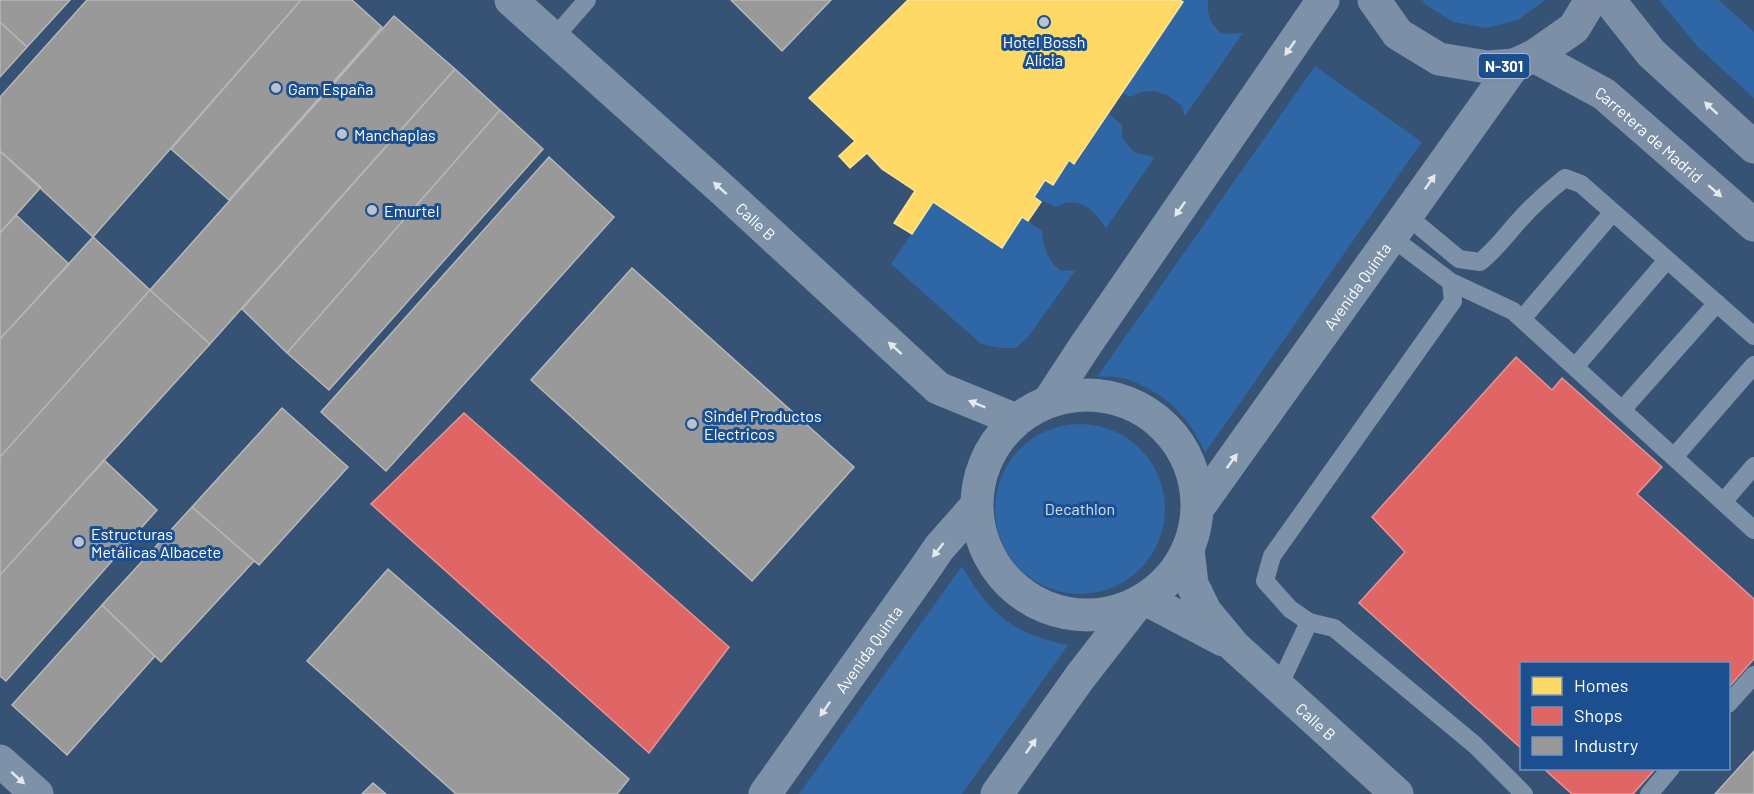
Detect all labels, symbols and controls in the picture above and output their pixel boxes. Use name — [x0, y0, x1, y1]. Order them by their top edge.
marker: Hotel Bossh Alicia — [1037, 15, 1051, 29]
place label: Hotel Bossh Alicia — [1003, 32, 1085, 69]
one-way arrow — [1285, 40, 1296, 56]
road number: N-301 — [1478, 54, 1530, 78]
place label: Gam España — [288, 79, 374, 98]
marker: Gam España — [269, 81, 283, 95]
street label: Carretera de Madrid — [1592, 82, 1707, 186]
one-way arrow — [1704, 102, 1719, 115]
place label: Manchaplas — [354, 125, 436, 144]
marker: Manchaplas — [335, 127, 349, 141]
one-way arrow — [1424, 174, 1436, 190]
one-way arrow — [713, 181, 728, 195]
one-way arrow — [1707, 184, 1722, 197]
street label: Calle B — [733, 198, 780, 244]
one-way arrow — [1174, 200, 1186, 216]
place label: Emurtel — [384, 201, 439, 220]
marker: Emurtel — [365, 203, 379, 217]
street label: Avenida Quinta — [1319, 239, 1394, 333]
one-way arrow — [888, 341, 903, 355]
one-way arrow — [968, 399, 986, 409]
place label: Sindel Productos Electricos — [704, 406, 822, 443]
marker: Sindel Productos Electricos — [685, 417, 699, 431]
one-way arrow — [1226, 453, 1238, 469]
park label: Decathlon — [1045, 499, 1115, 518]
place label: Estructuras Metálicas Albacete — [91, 524, 221, 561]
marker: Estructuras Metálicas Albacete — [72, 535, 86, 549]
one-way arrow — [932, 542, 944, 558]
street label: Avenida Quinta — [831, 602, 905, 696]
legend — [1520, 662, 1730, 770]
text: Homes — [1574, 674, 1628, 696]
street label: Calle B — [1293, 698, 1340, 744]
one-way arrow — [819, 701, 831, 717]
text: Shops — [1574, 704, 1623, 726]
text: Industry — [1574, 734, 1638, 756]
one-way arrow — [1025, 739, 1037, 755]
one-way arrow — [11, 771, 26, 785]

